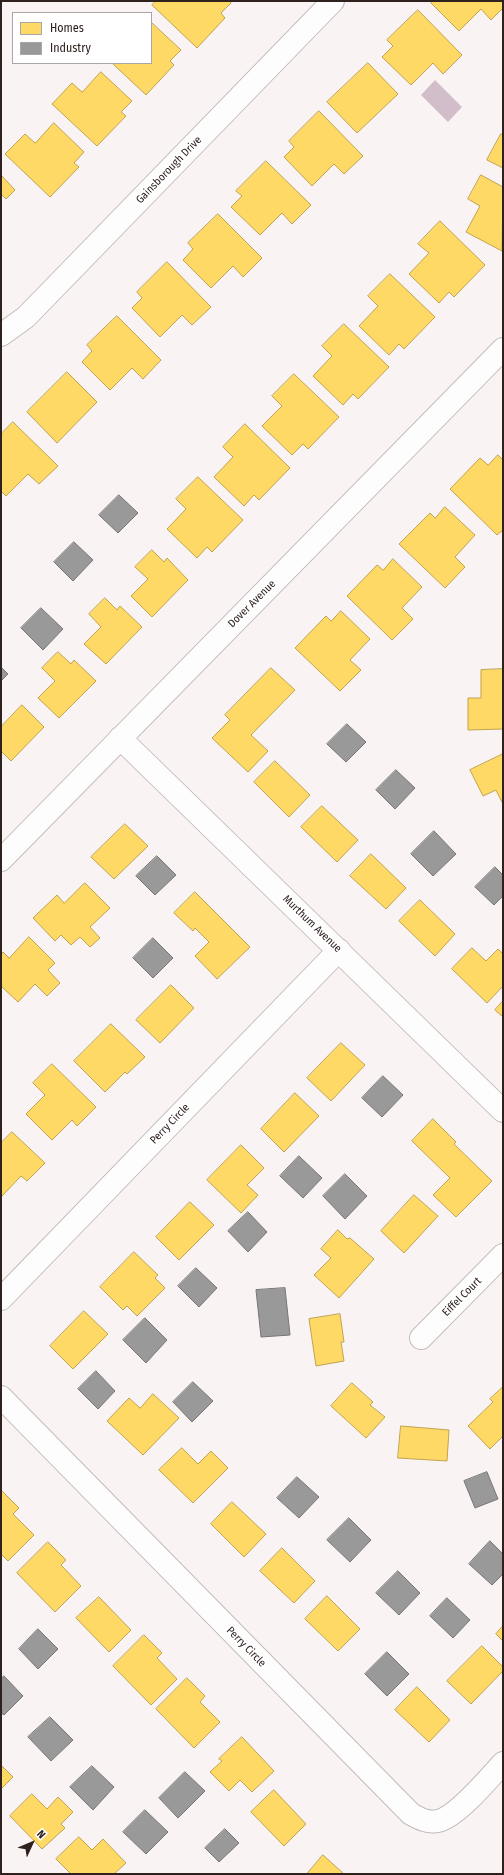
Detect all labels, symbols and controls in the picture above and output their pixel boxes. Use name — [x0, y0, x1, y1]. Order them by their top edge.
legend — [12, 12, 152, 64]
text: Homes — [50, 21, 84, 35]
text: Industry — [50, 41, 91, 55]
street label: Gainsborough Drive — [134, 134, 204, 206]
street label: Dover Avenue — [225, 577, 279, 631]
street label: Murthum Avenue — [280, 893, 344, 955]
street label: Perry Circle — [148, 1101, 192, 1147]
street label: Eiffel Court — [440, 1275, 484, 1319]
street label: Perry Circle — [224, 1624, 268, 1670]
north arrow — [12, 1823, 52, 1863]
text: N — [34, 1827, 48, 1841]

